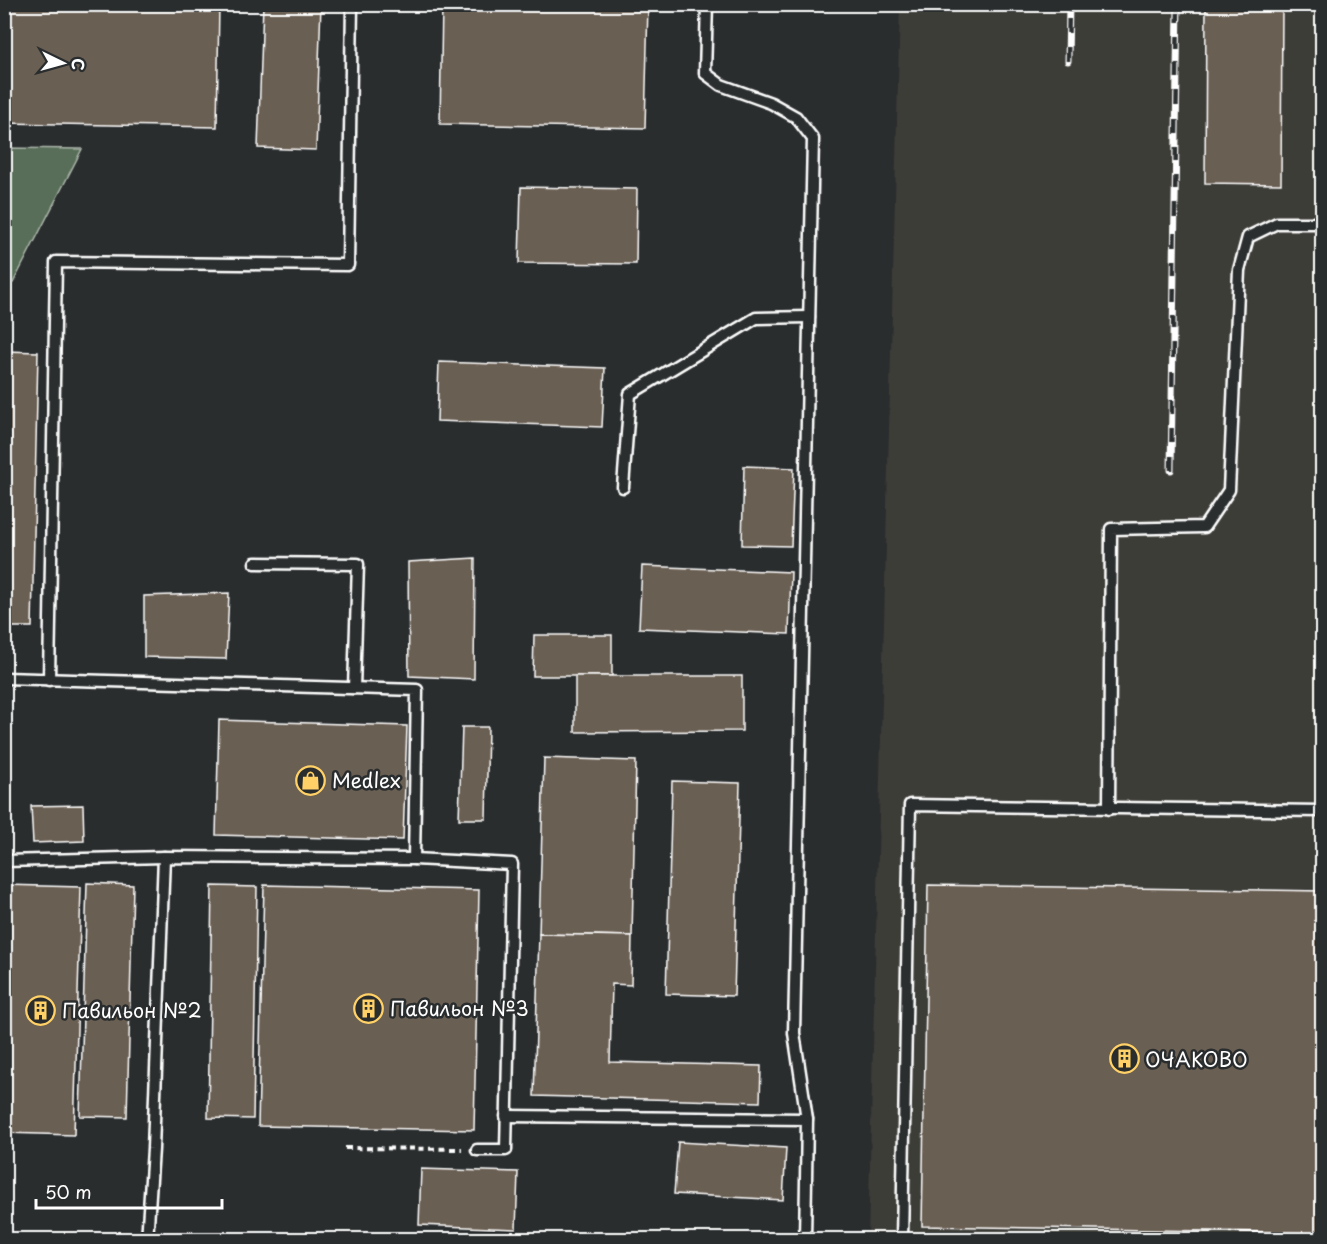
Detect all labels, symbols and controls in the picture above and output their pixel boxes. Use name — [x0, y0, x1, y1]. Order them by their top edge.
north arrow — [33, 33, 93, 93]
text: С — [66, 57, 91, 71]
shop icon: Medlex — [295, 764, 327, 796]
place label: Medlex — [332, 765, 401, 795]
building icon: Павильон №3 — [353, 992, 385, 1024]
place label: Павильон №3 — [390, 993, 529, 1023]
building icon: Павильон №2 — [25, 994, 57, 1026]
place label: Павильон №2 — [62, 995, 202, 1025]
building icon: ОЧАКОВО — [1108, 1043, 1140, 1075]
place label: ОЧАКОВО — [1145, 1044, 1248, 1074]
scale bar — [36, 1172, 222, 1210]
text: 50 m — [45, 1178, 92, 1205]

